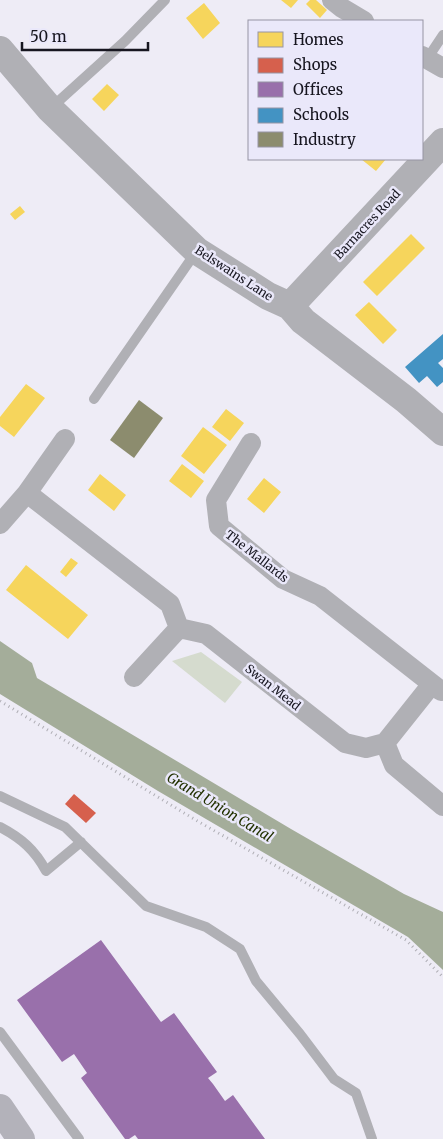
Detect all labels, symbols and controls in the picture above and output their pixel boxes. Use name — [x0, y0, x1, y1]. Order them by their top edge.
scale bar — [22, 20, 149, 52]
legend — [248, 20, 423, 160]
text: 50 m — [30, 27, 67, 46]
text: Homes — [293, 30, 344, 49]
text: Shops — [293, 55, 337, 74]
text: Offices — [293, 80, 343, 99]
text: Schools — [293, 105, 349, 124]
text: Industry — [293, 130, 356, 149]
street label: Barnacres Road — [331, 186, 403, 262]
street label: Belswains Lane — [192, 242, 276, 304]
street label: The Mallards — [222, 527, 292, 585]
street label: Swan Mead — [242, 661, 304, 713]
water label: Grand Union Canal — [164, 768, 276, 846]

